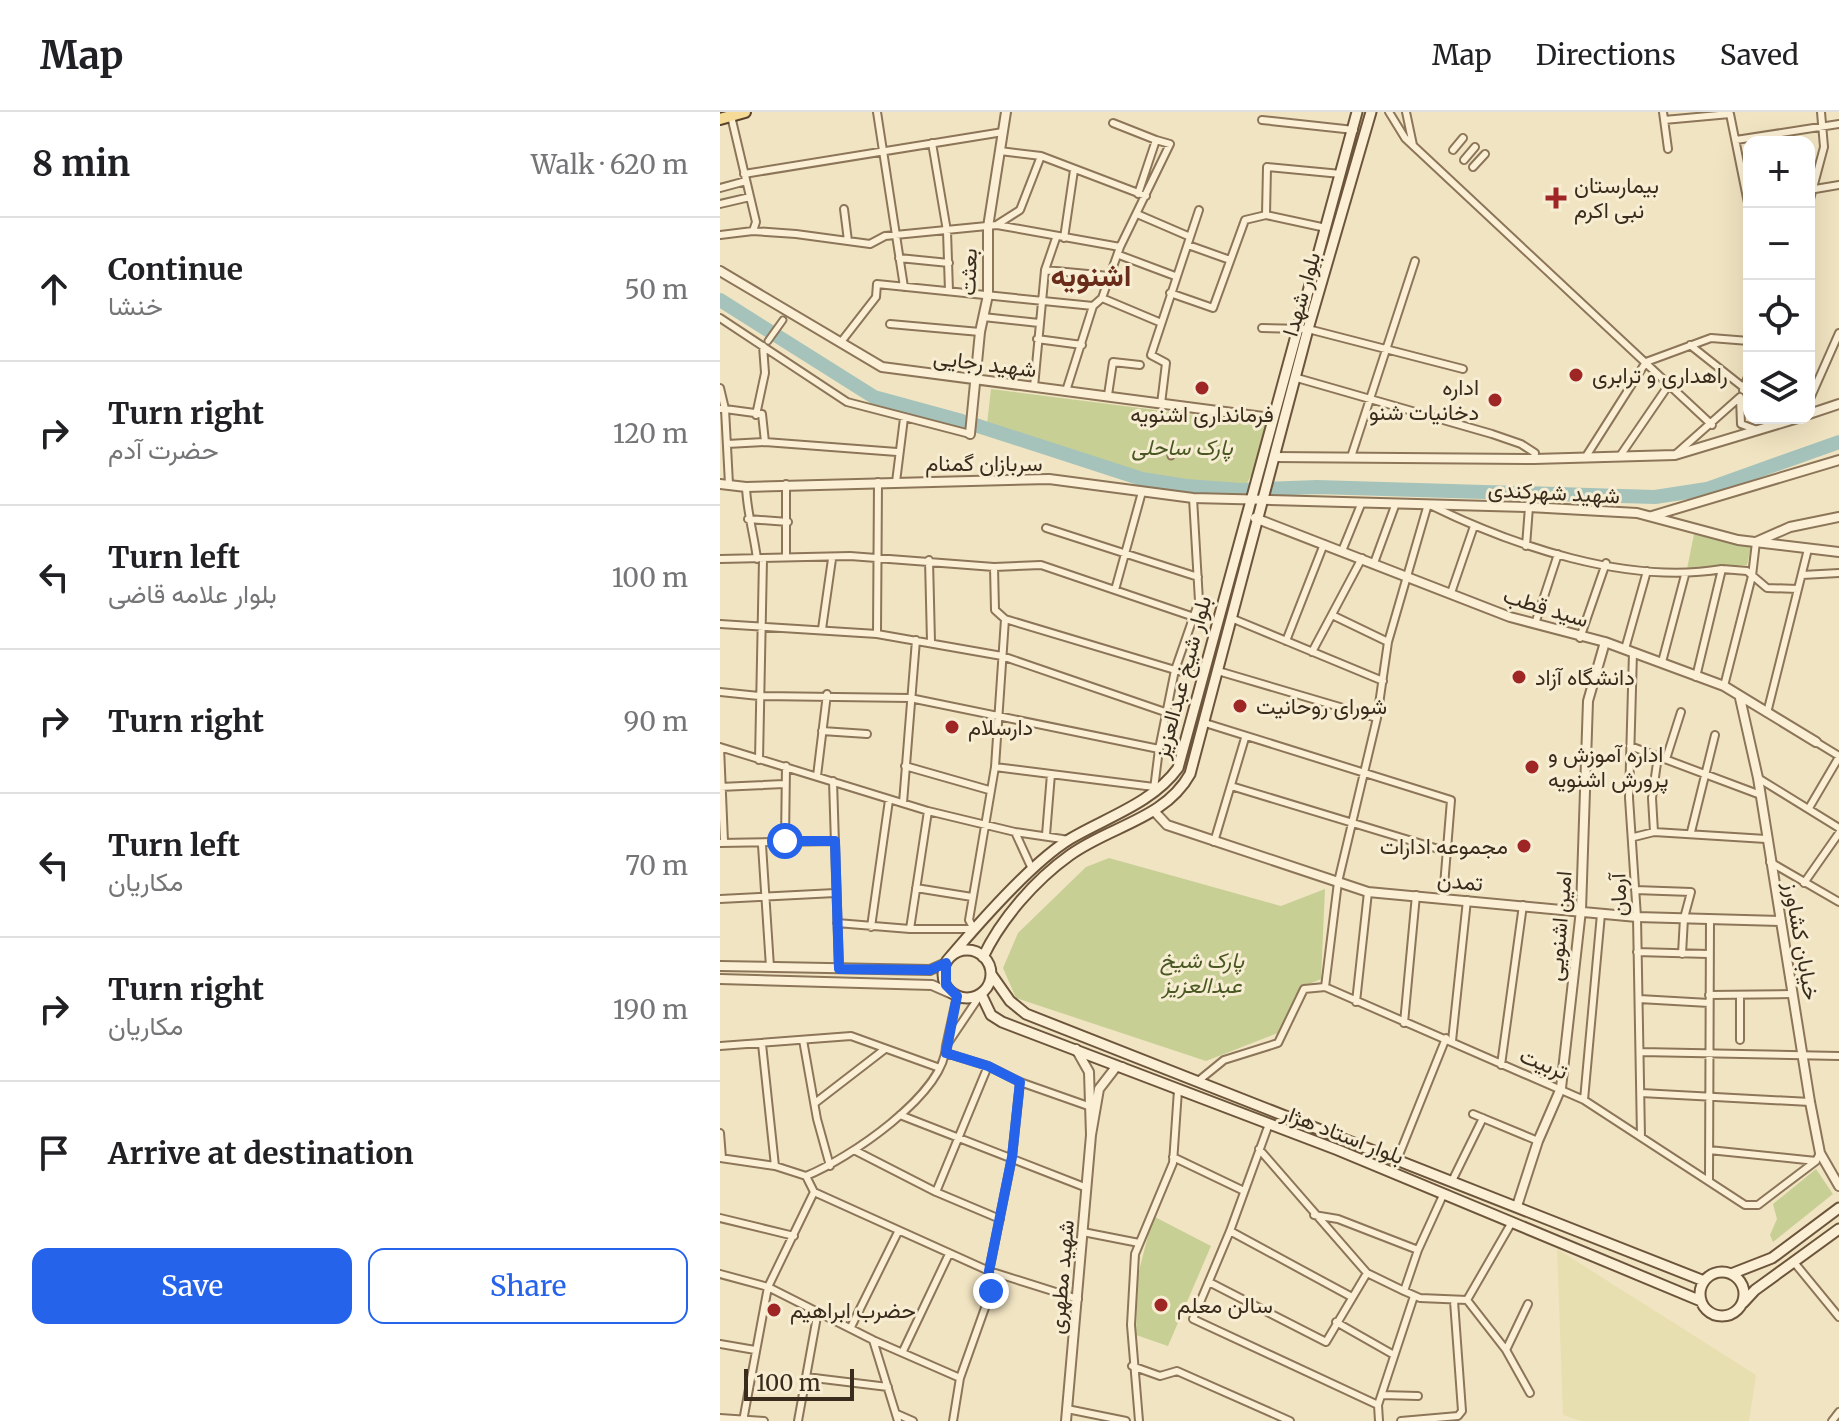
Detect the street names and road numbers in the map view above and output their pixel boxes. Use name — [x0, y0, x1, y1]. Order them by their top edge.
street label: بعثت — [953, 248, 983, 296]
street label: بلوار شهدا — [1276, 249, 1326, 339]
street label: شهید رجایی — [932, 343, 1038, 383]
street label: سربازان گمنام — [925, 449, 1043, 478]
street label: شهید شهرکندی — [1487, 475, 1621, 509]
street label: سید قطب — [1500, 581, 1592, 633]
street label: بلوار شیخ عبدالعزیز — [1147, 593, 1218, 763]
street label: تمدن — [1436, 865, 1484, 897]
street label: امین اشنویی — [1540, 870, 1578, 982]
street label: آرمان — [1603, 871, 1633, 917]
street label: خیابان کشاورز — [1778, 879, 1826, 1002]
street label: تربیت — [1516, 1041, 1572, 1085]
street label: بلوار استاد هژار — [1277, 1097, 1408, 1170]
street label: شهید مطهری — [1042, 1219, 1080, 1335]

